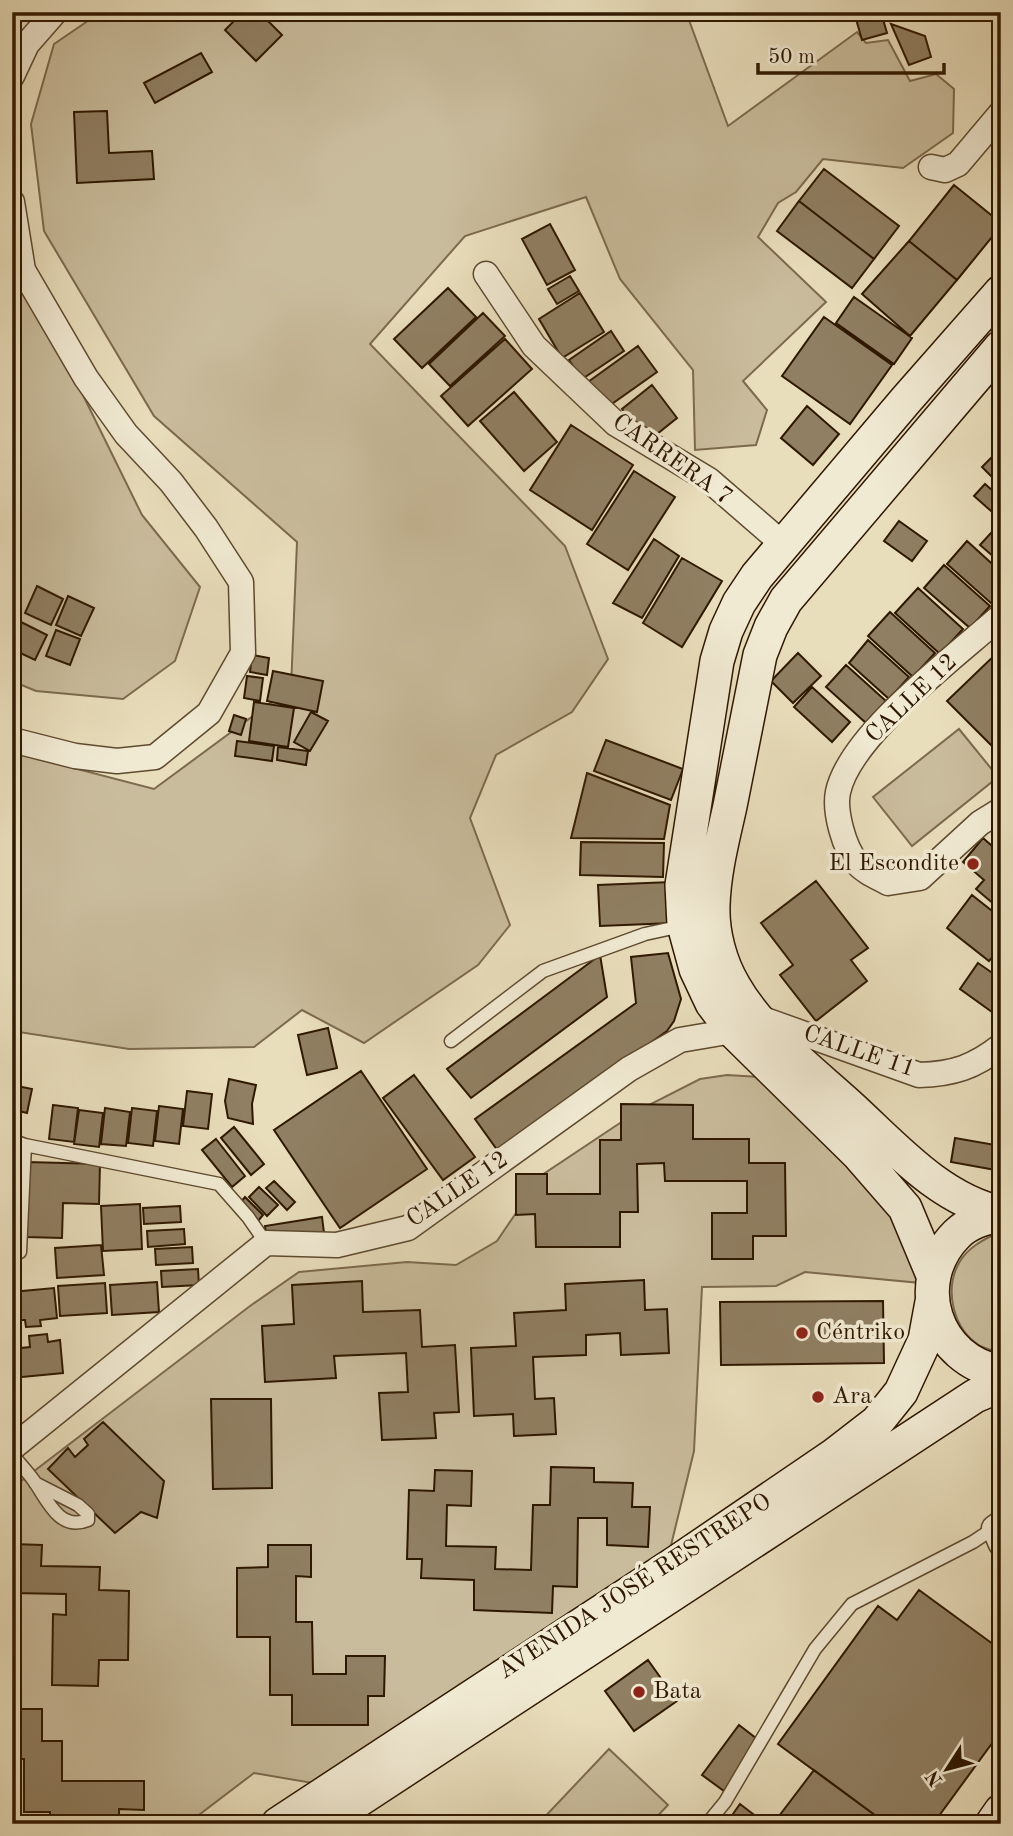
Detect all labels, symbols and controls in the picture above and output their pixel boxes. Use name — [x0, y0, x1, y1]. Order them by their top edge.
scale bar — [758, 32, 943, 76]
text: 50 m — [768, 47, 815, 68]
street label: CARRERA 7 — [608, 410, 736, 510]
street label: CALLE 12 — [862, 650, 962, 748]
place label: El Escondite — [828, 852, 959, 876]
marker: El Escondite — [965, 856, 981, 872]
street label: CALLE 11 — [800, 1022, 918, 1082]
street label: CALLE 12 — [403, 1147, 513, 1233]
place label: Céntriko — [816, 1321, 905, 1345]
marker: Céntriko — [794, 1325, 810, 1341]
place label: Ara — [832, 1385, 872, 1409]
marker: Ara — [810, 1389, 826, 1405]
street label: AVENIDA JOSÉ RESTREPO — [492, 1486, 776, 1684]
place label: Bata — [653, 1680, 702, 1704]
marker: Bata — [631, 1684, 647, 1700]
north arrow — [912, 1734, 982, 1804]
text: N — [923, 1766, 947, 1789]

